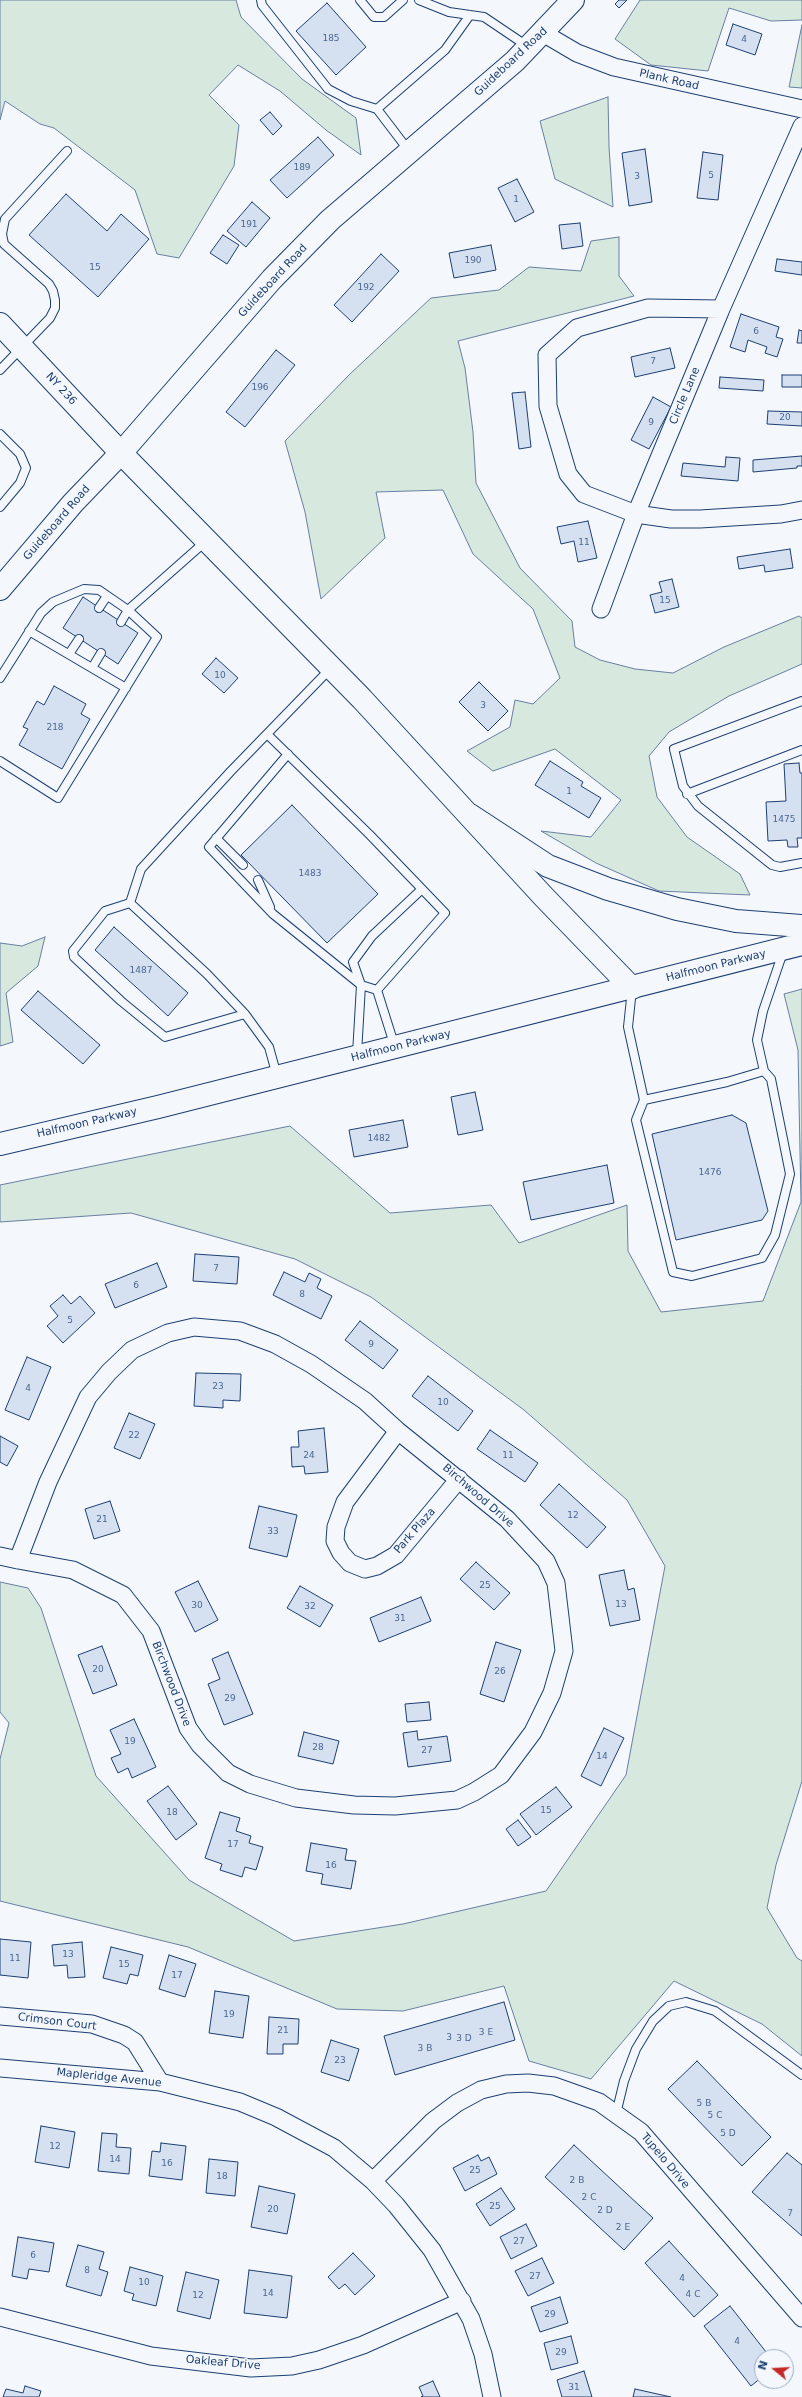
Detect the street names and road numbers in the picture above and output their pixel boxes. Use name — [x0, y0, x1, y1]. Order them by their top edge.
street label: Guideboard Road — [472, 25, 550, 99]
street label: Plank Road — [638, 67, 700, 93]
street label: Guideboard Road — [236, 242, 310, 320]
street label: Circle Lane — [667, 365, 703, 427]
street label: NY 236 — [43, 370, 79, 408]
street label: Guideboard Road — [21, 483, 93, 563]
street label: Halfmoon Parkway — [665, 947, 767, 985]
street label: Halfmoon Parkway — [350, 1027, 452, 1065]
street label: Halfmoon Parkway — [36, 1105, 138, 1141]
street label: Birchwood Drive — [440, 1461, 516, 1531]
street label: Park Plaza — [392, 1505, 438, 1557]
street label: Birchwood Drive — [149, 1640, 193, 1728]
street label: Crimson Court — [17, 2011, 97, 2033]
street label: Mapleridge Avenue — [56, 2066, 162, 2090]
street label: Tupelo Drive — [638, 2131, 692, 2191]
street label: Oakleaf Drive — [185, 2353, 261, 2373]

